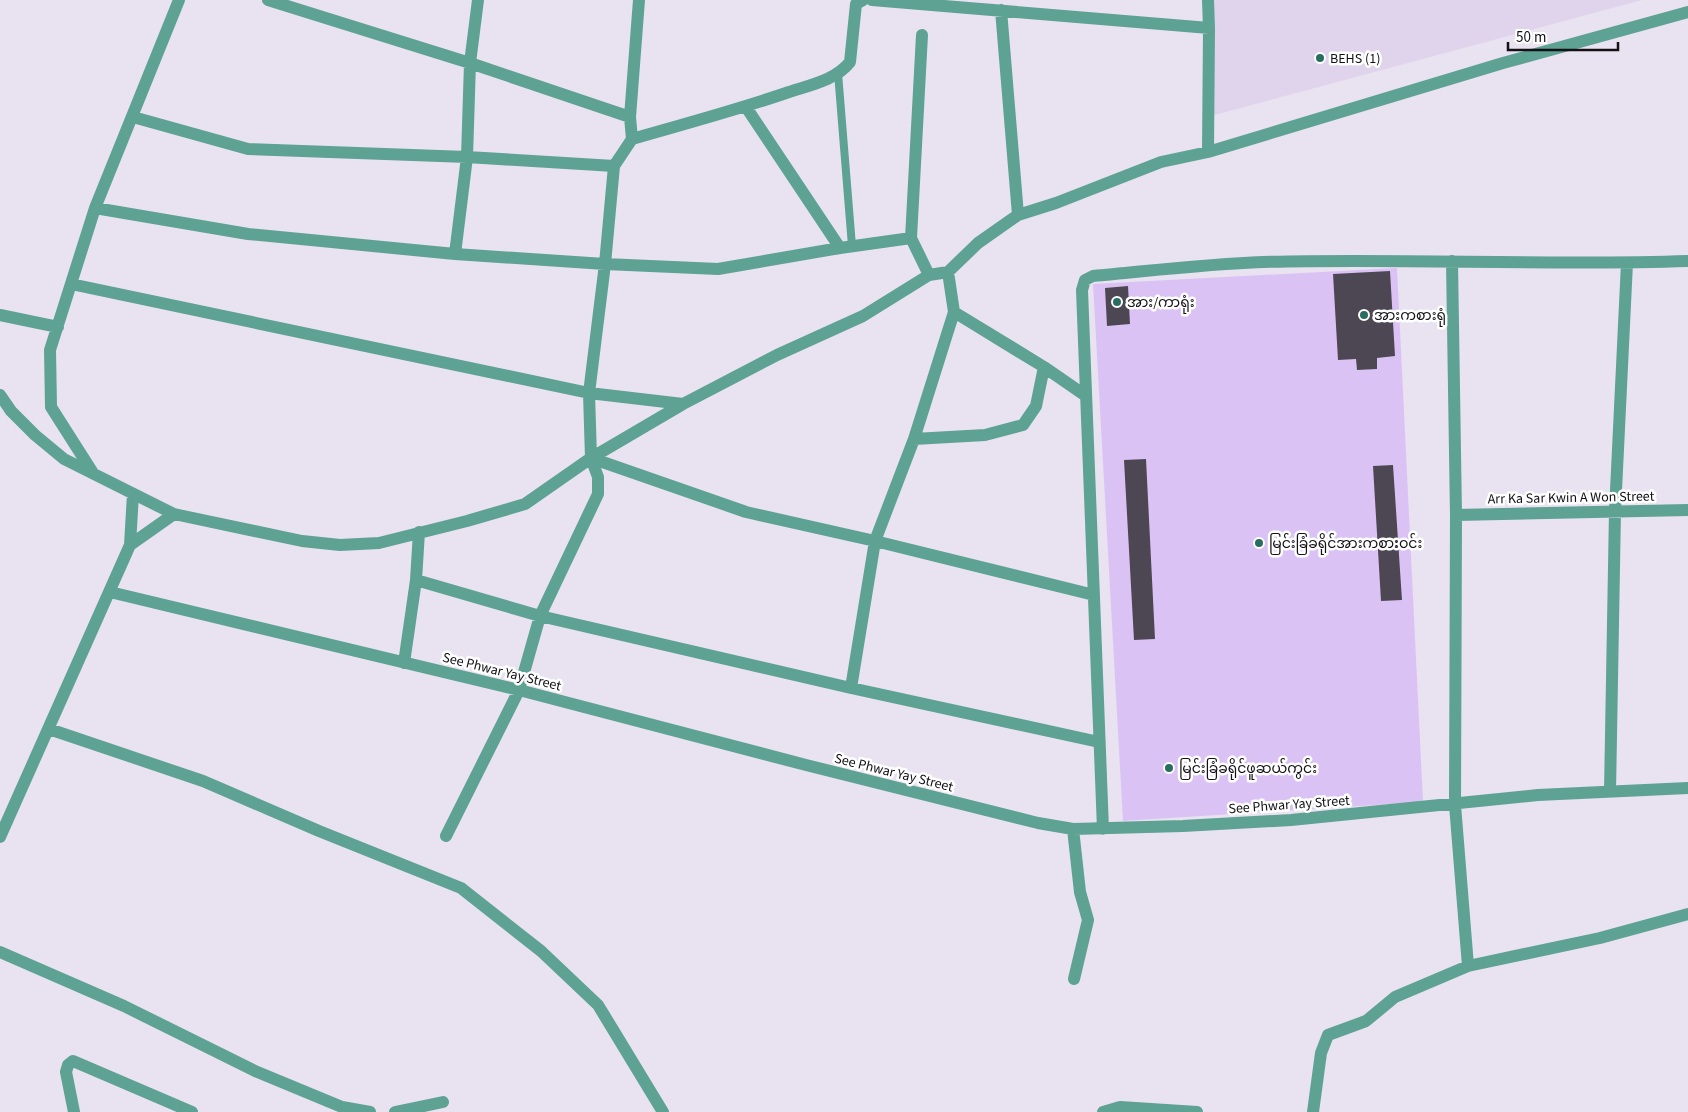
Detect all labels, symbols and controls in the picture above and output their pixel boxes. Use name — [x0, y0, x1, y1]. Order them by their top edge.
scale bar — [1508, 20, 1618, 52]
text: 50 m — [1516, 27, 1546, 48]
place label: BEHS (1) — [1330, 49, 1380, 69]
marker: BEHS (1) — [1314, 52, 1326, 64]
place label: အား/ကာရုံး — [1127, 293, 1195, 314]
marker: အား/ကာရုံး — [1111, 296, 1123, 308]
place label: အားကစားရုံ — [1374, 306, 1446, 327]
marker: အားကစားရုံ — [1358, 309, 1370, 321]
street label: Arr Ka Sar Kwin A Won Street — [1488, 487, 1655, 509]
place label: မြင်းခြံခရိုင်အားကစားဝင်း — [1269, 533, 1422, 555]
marker: မြင်းခြံခရိုင်အားကစားဝင်း — [1253, 537, 1265, 549]
street label: See Phwar Yay Street — [440, 648, 563, 696]
street label: See Phwar Yay Street — [832, 749, 955, 797]
place label: မြင်းခြံခရိုင်ဖူဆယ်ကွင်း — [1179, 758, 1317, 780]
marker: မြင်းခြံခရိုင်ဖူဆယ်ကွင်း — [1163, 762, 1175, 774]
street label: See Phwar Yay Street — [1228, 791, 1351, 819]

